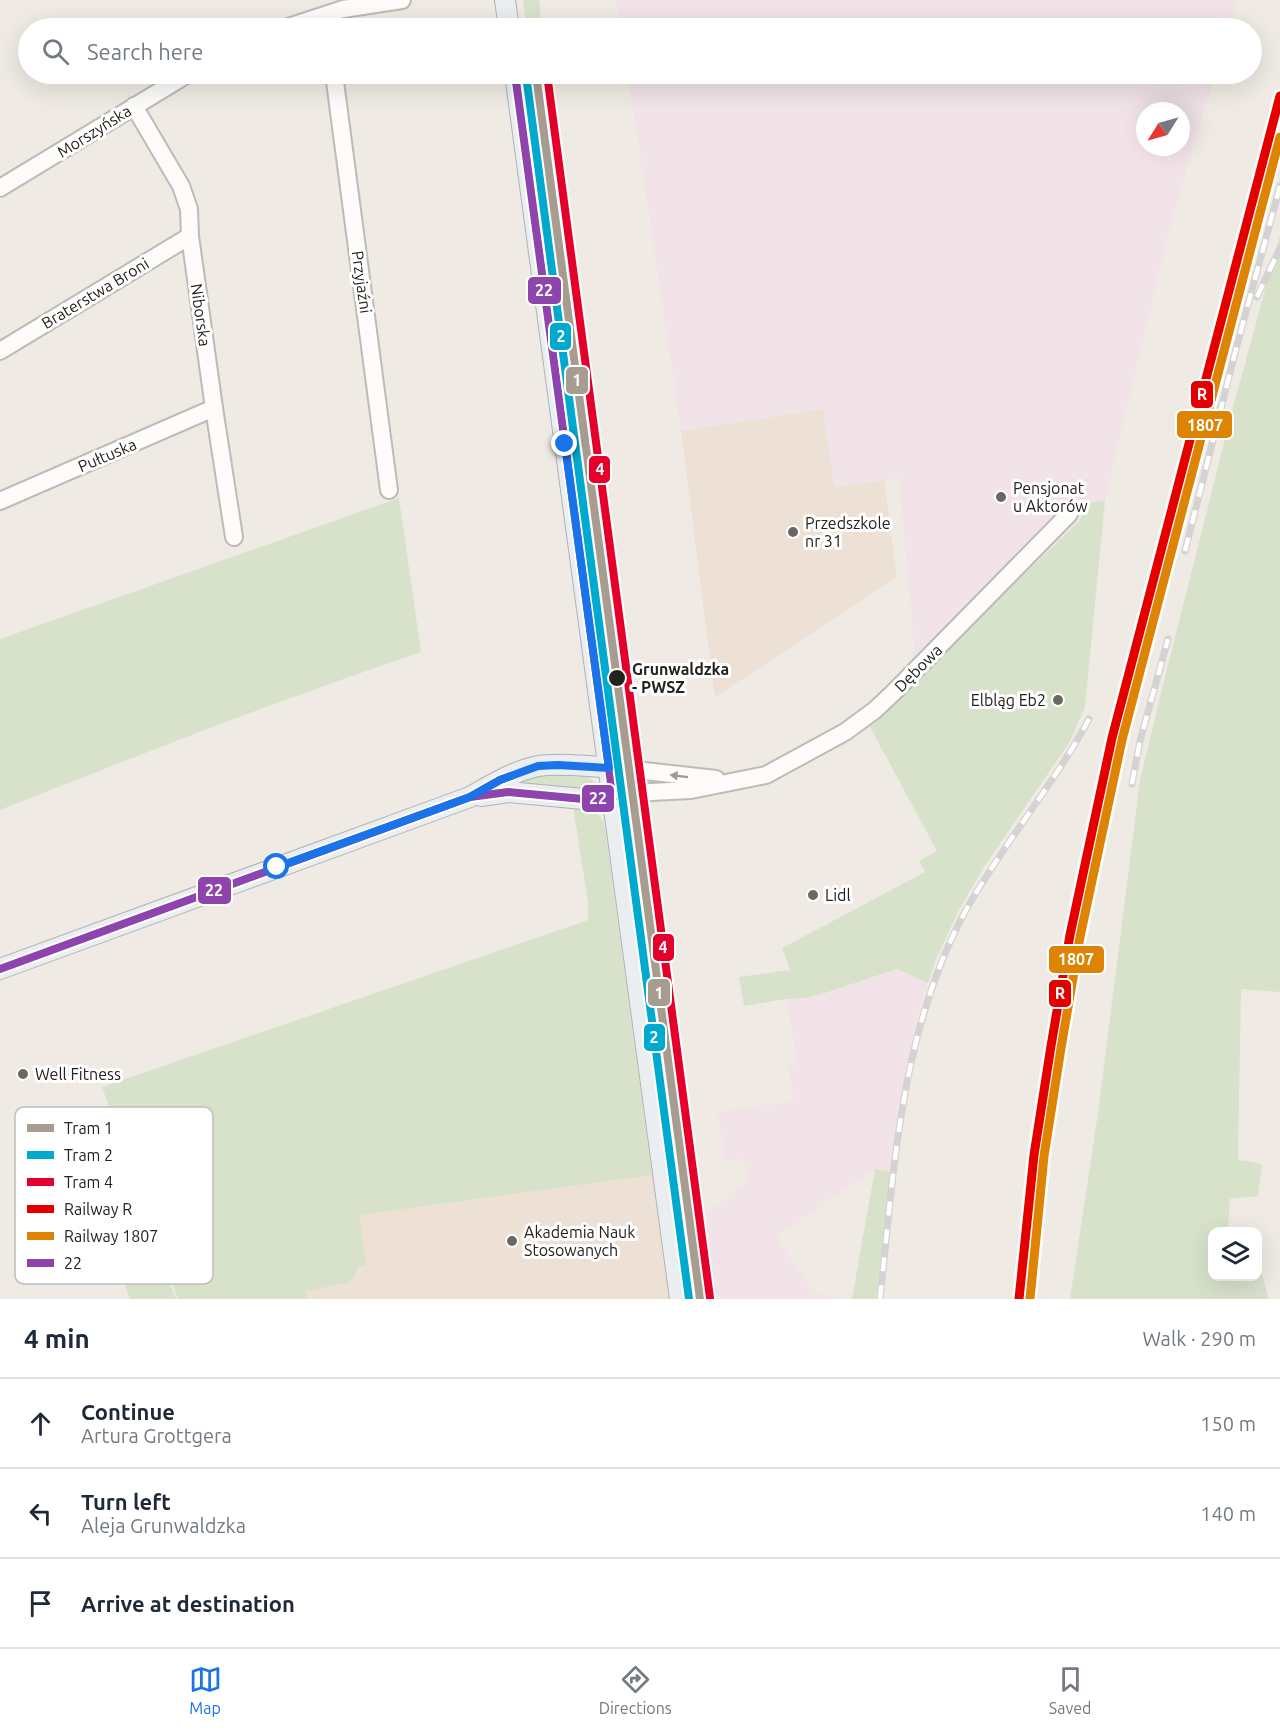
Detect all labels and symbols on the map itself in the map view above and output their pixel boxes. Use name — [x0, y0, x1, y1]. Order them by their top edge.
street label: Morszyńska — [54, 101, 134, 161]
north arrow — [1136, 102, 1190, 156]
street label: Przyjaźni — [349, 249, 375, 315]
street label: Braterstwa Broni — [38, 254, 152, 332]
line badge: 22 — [527, 276, 562, 305]
text: 22 — [535, 281, 553, 299]
street label: Niborska — [188, 282, 214, 348]
line badge: 2 — [549, 322, 572, 351]
text: 2 — [556, 327, 566, 345]
line badge: 1 — [565, 366, 589, 395]
text: 1 — [572, 371, 582, 389]
line badge: R — [1190, 380, 1214, 409]
text: R — [1197, 385, 1208, 403]
line badge: 1807 — [1176, 410, 1233, 439]
text: 1807 — [1187, 416, 1223, 434]
route end — [551, 430, 577, 456]
street label: Pułtuska — [75, 435, 139, 475]
line badge: 4 — [588, 455, 611, 484]
text: 4 — [595, 460, 605, 478]
place label: Pensjonat u Aktorów — [1013, 479, 1088, 515]
marker: Pensjonat u Aktorów — [994, 490, 1008, 504]
place label: Przedszkole nr 31 — [805, 514, 891, 550]
marker: Przedszkole nr 31 — [786, 525, 800, 539]
street label: Dębowa — [891, 641, 945, 695]
place label: Grunwaldzka - PWSZ — [632, 660, 729, 696]
marker: Grunwaldzka - PWSZ — [607, 668, 627, 688]
place label: Elbląg Eb2 — [971, 691, 1046, 709]
marker: Elbląg Eb2 — [1051, 693, 1065, 707]
one-way arrow — [670, 771, 689, 781]
line badge: 22 — [581, 784, 615, 813]
text: 22 — [589, 789, 607, 807]
route start — [263, 853, 289, 879]
line badge: 22 — [197, 876, 232, 905]
text: 22 — [205, 881, 223, 899]
place label: Lidl — [825, 886, 851, 904]
marker: Lidl — [806, 888, 820, 902]
line badge: 4 — [652, 933, 675, 962]
text: 4 — [658, 938, 668, 956]
line badge: 1807 — [1048, 945, 1105, 974]
text: 1807 — [1058, 950, 1094, 968]
line badge: 1 — [647, 978, 671, 1007]
line badge: R — [1048, 979, 1072, 1008]
text: 1 — [654, 984, 664, 1002]
text: R — [1055, 984, 1066, 1002]
line badge: 2 — [643, 1023, 666, 1052]
text: 2 — [649, 1028, 659, 1046]
place label: Well Fitness — [35, 1065, 121, 1083]
marker: Well Fitness — [16, 1067, 30, 1081]
legend — [15, 1107, 213, 1284]
text: Tram 1 — [64, 1119, 113, 1137]
text: Tram 2 — [64, 1146, 113, 1164]
text: Tram 4 — [64, 1173, 113, 1191]
text: Railway R — [64, 1200, 132, 1218]
place label: Akademia Nauk Stosowanych — [524, 1223, 635, 1259]
text: Railway 1807 — [64, 1227, 158, 1245]
marker: Akademia Nauk Stosowanych — [505, 1234, 519, 1248]
text: 22 — [64, 1254, 82, 1272]

